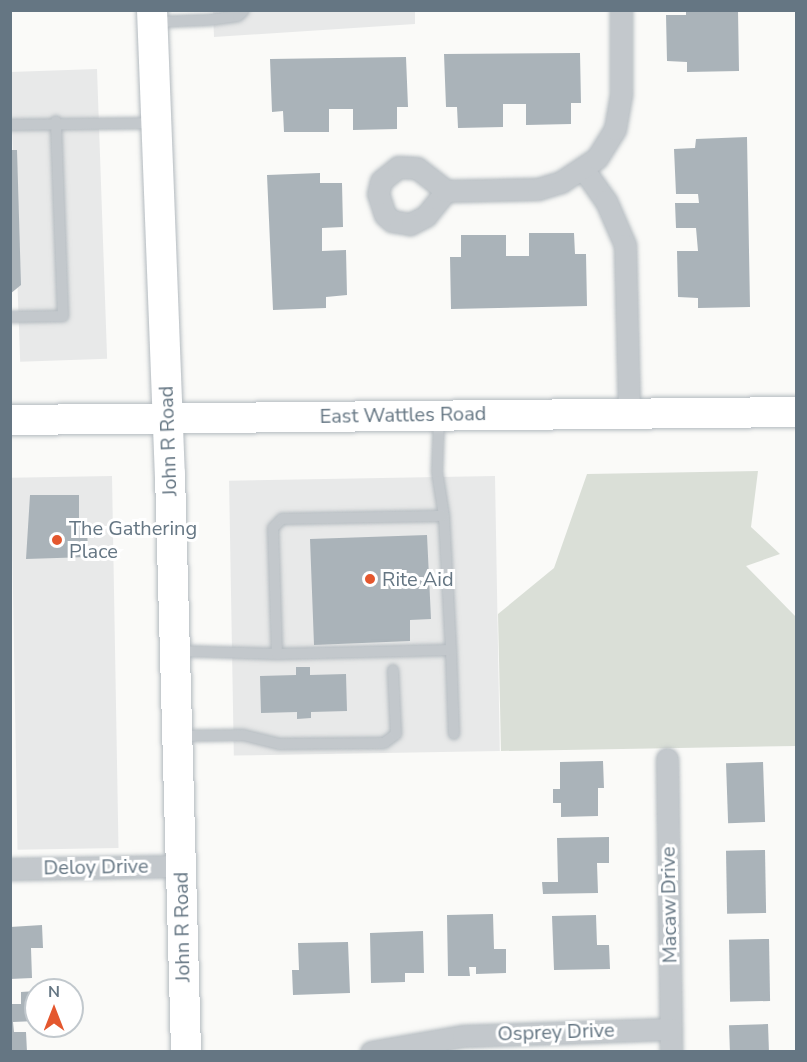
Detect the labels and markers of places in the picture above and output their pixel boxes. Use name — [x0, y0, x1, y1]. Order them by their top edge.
place label: The Gathering Place — [69, 516, 197, 563]
marker: The Gathering Place — [50, 533, 64, 547]
place label: Rite Aid — [382, 567, 454, 591]
marker: Rite Aid — [363, 572, 377, 586]

